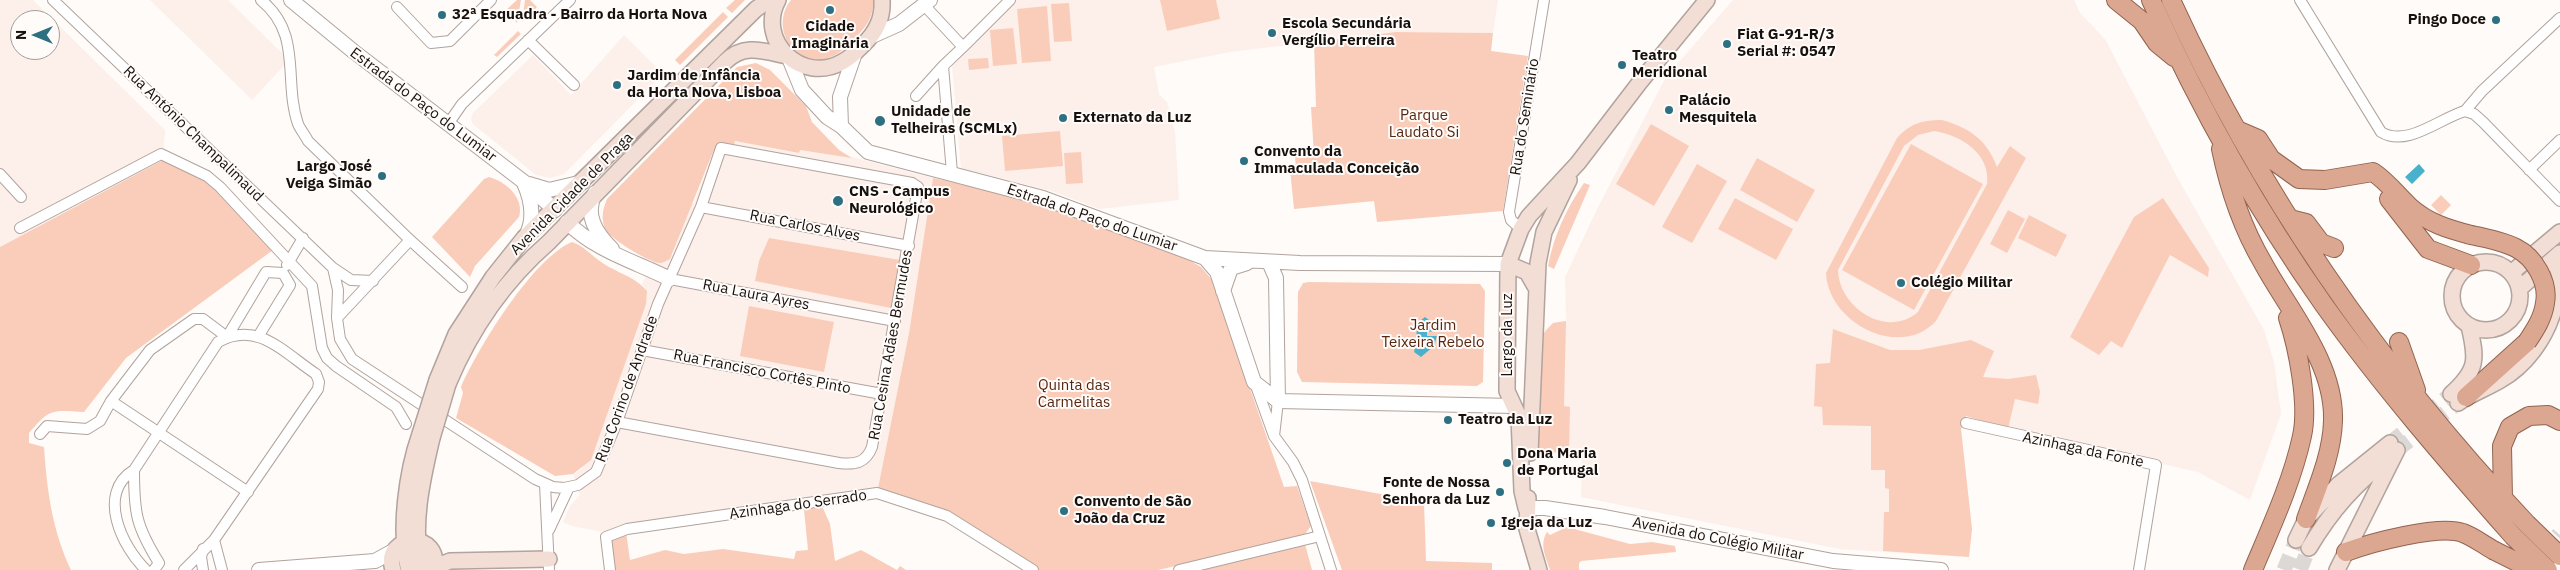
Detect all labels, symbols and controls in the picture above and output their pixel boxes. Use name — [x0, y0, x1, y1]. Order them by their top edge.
marker: Cidade Imaginária — [824, 4, 836, 16]
place label: 32ª Esquadra - Bairro da Horta Nova — [452, 6, 707, 24]
marker: 32ª Esquadra - Bairro da Horta Nova — [436, 9, 448, 21]
north arrow — [10, 10, 60, 60]
place label: Pingo Doce — [2408, 11, 2486, 29]
marker: Pingo Doce — [2490, 14, 2502, 26]
place label: Escola Secundária Vergílio Ferreira — [1282, 15, 1411, 50]
place label: Cidade Imaginária — [791, 18, 869, 53]
place label: Fiat G-91-R/3 Serial #: 0547 — [1737, 26, 1836, 61]
marker: Escola Secundária Vergílio Ferreira — [1266, 27, 1278, 39]
text: N — [12, 30, 30, 40]
marker: Fiat G-91-R/3 Serial #: 0547 — [1721, 38, 1733, 50]
street label: Estrada do Paço do Lumiar — [346, 44, 500, 166]
place label: Teatro Meridional — [1632, 47, 1707, 82]
street label: Rua do Seminário — [1507, 57, 1543, 177]
marker: Teatro Meridional — [1616, 59, 1628, 71]
street label: Rua António Champalimaud — [119, 62, 267, 206]
place label: Jardim de Infância da Horta Nova, Lisboa — [627, 67, 781, 102]
marker: Jardim de Infância da Horta Nova, Lisboa — [611, 79, 623, 91]
place label: Palácio Mesquitela — [1679, 92, 1757, 127]
place label: Unidade de Telheiras (SCMLx) — [891, 103, 1017, 138]
marker: Palácio Mesquitela — [1663, 104, 1675, 116]
park label: Parque Laudato Si — [1389, 107, 1459, 142]
place label: Externato da Luz — [1073, 109, 1192, 127]
marker: Externato da Luz — [1057, 112, 1069, 124]
marker: Unidade de Telheiras (SCMLx) — [873, 114, 887, 128]
street label: Avenida Cidade de Praga — [507, 129, 637, 259]
place label: Convento da Immaculada Conceição — [1254, 143, 1419, 178]
marker: Convento da Immaculada Conceição — [1238, 155, 1250, 167]
place label: Largo José Veiga Simão — [286, 158, 372, 193]
marker: Largo José Veiga Simão — [376, 170, 388, 182]
street label: Estrada do Paço do Lumiar — [1005, 180, 1179, 256]
place label: CNS - Campus Neurológico — [849, 183, 949, 218]
marker: CNS - Campus Neurológico — [831, 194, 845, 208]
street label: Rua Carlos Alves — [748, 206, 862, 246]
street label: Rua Cesina Adães Bermudes — [865, 248, 917, 442]
place label: Colégio Militar — [1911, 274, 2013, 292]
street label: Rua Laura Ayres — [701, 276, 811, 314]
marker: Colégio Militar — [1895, 277, 1907, 289]
street label: Largo da Luz — [1499, 293, 1517, 377]
street label: Rua Corino de Andrade — [592, 313, 662, 465]
park label: Jardim Teixeira Rebelo — [1381, 317, 1485, 352]
street label: Rua Francisco Cortês Pinto — [672, 346, 852, 398]
park label: Quinta das Carmelitas — [1038, 377, 1110, 412]
place label: Teatro da Luz — [1458, 411, 1552, 429]
marker: Teatro da Luz — [1442, 414, 1454, 426]
street label: Azinhaga da Fonte — [2021, 428, 2145, 472]
place label: Dona Maria de Portugal — [1517, 445, 1598, 480]
marker: Dona Maria de Portugal — [1501, 457, 1513, 469]
place label: Fonte de Nossa Senhora da Luz — [1382, 474, 1490, 509]
street label: Azinhaga do Serrado — [728, 486, 868, 524]
marker: Fonte de Nossa Senhora da Luz — [1494, 486, 1506, 498]
place label: Convento de São João da Cruz — [1074, 493, 1191, 528]
marker: Convento de São João da Cruz — [1058, 505, 1070, 517]
place label: Igreja da Luz — [1501, 514, 1592, 532]
street label: Avenida do Colégio Militar — [1631, 514, 1805, 564]
marker: Igreja da Luz — [1485, 517, 1497, 529]

